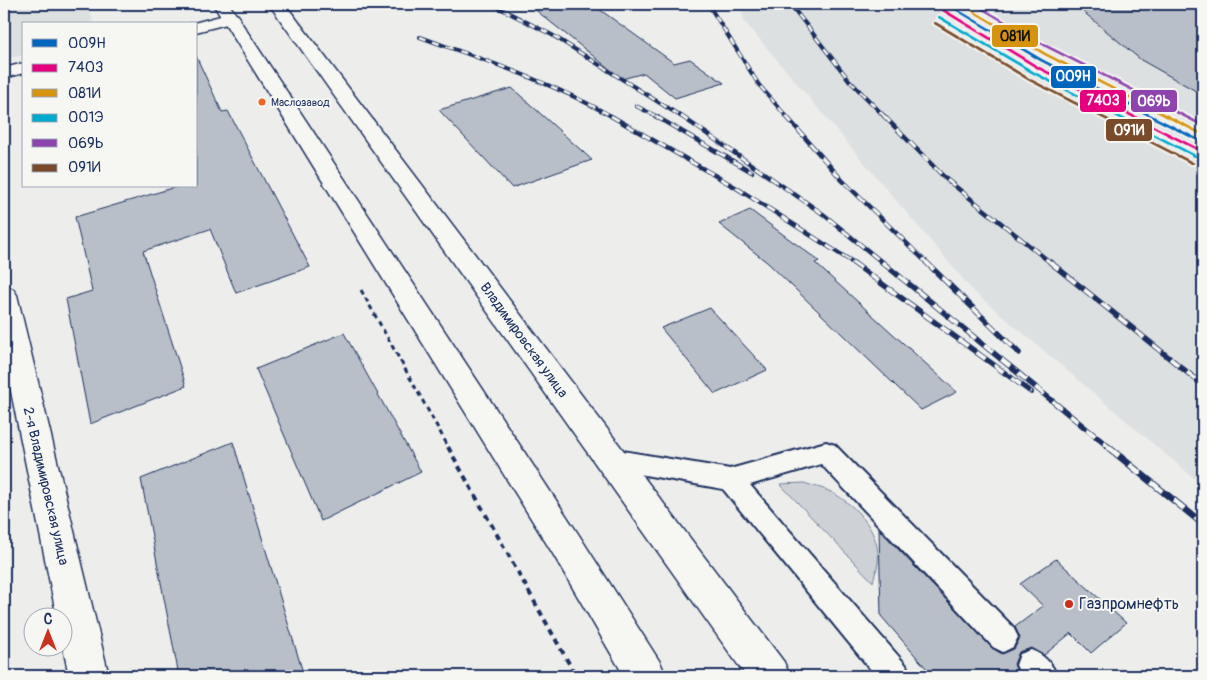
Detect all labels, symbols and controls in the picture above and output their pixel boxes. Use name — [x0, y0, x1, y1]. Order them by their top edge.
legend — [22, 22, 198, 188]
line badge: 081И — [991, 24, 1039, 48]
text: 081И — [1000, 28, 1031, 45]
text: 009Н — [68, 34, 106, 53]
text: 7403 — [68, 58, 103, 77]
line badge: 009Н — [1050, 65, 1097, 89]
text: 009Н — [1055, 68, 1091, 85]
text: 081И — [68, 84, 101, 103]
line badge: 7403 — [1079, 89, 1127, 113]
line badge: 069Ь — [1130, 89, 1178, 113]
text: 7403 — [1087, 92, 1120, 109]
text: 069Ь — [1137, 93, 1171, 110]
place label: Маслозавод — [271, 96, 330, 109]
marker: Маслозавод — [257, 97, 267, 107]
text: 001Э — [68, 108, 103, 127]
line badge: 091И — [1105, 118, 1153, 142]
text: 091И — [1114, 122, 1145, 139]
text: 069Ь — [68, 134, 104, 153]
text: 091И — [68, 158, 101, 177]
street label: Владимировская улица — [476, 279, 572, 401]
street label: 2-я Владимировская улица — [20, 405, 72, 567]
place label: Газпромнефть — [1079, 594, 1179, 614]
marker: Газпромнефть — [1063, 598, 1075, 610]
north arrow — [22, 608, 72, 658]
text: С — [44, 611, 53, 628]

